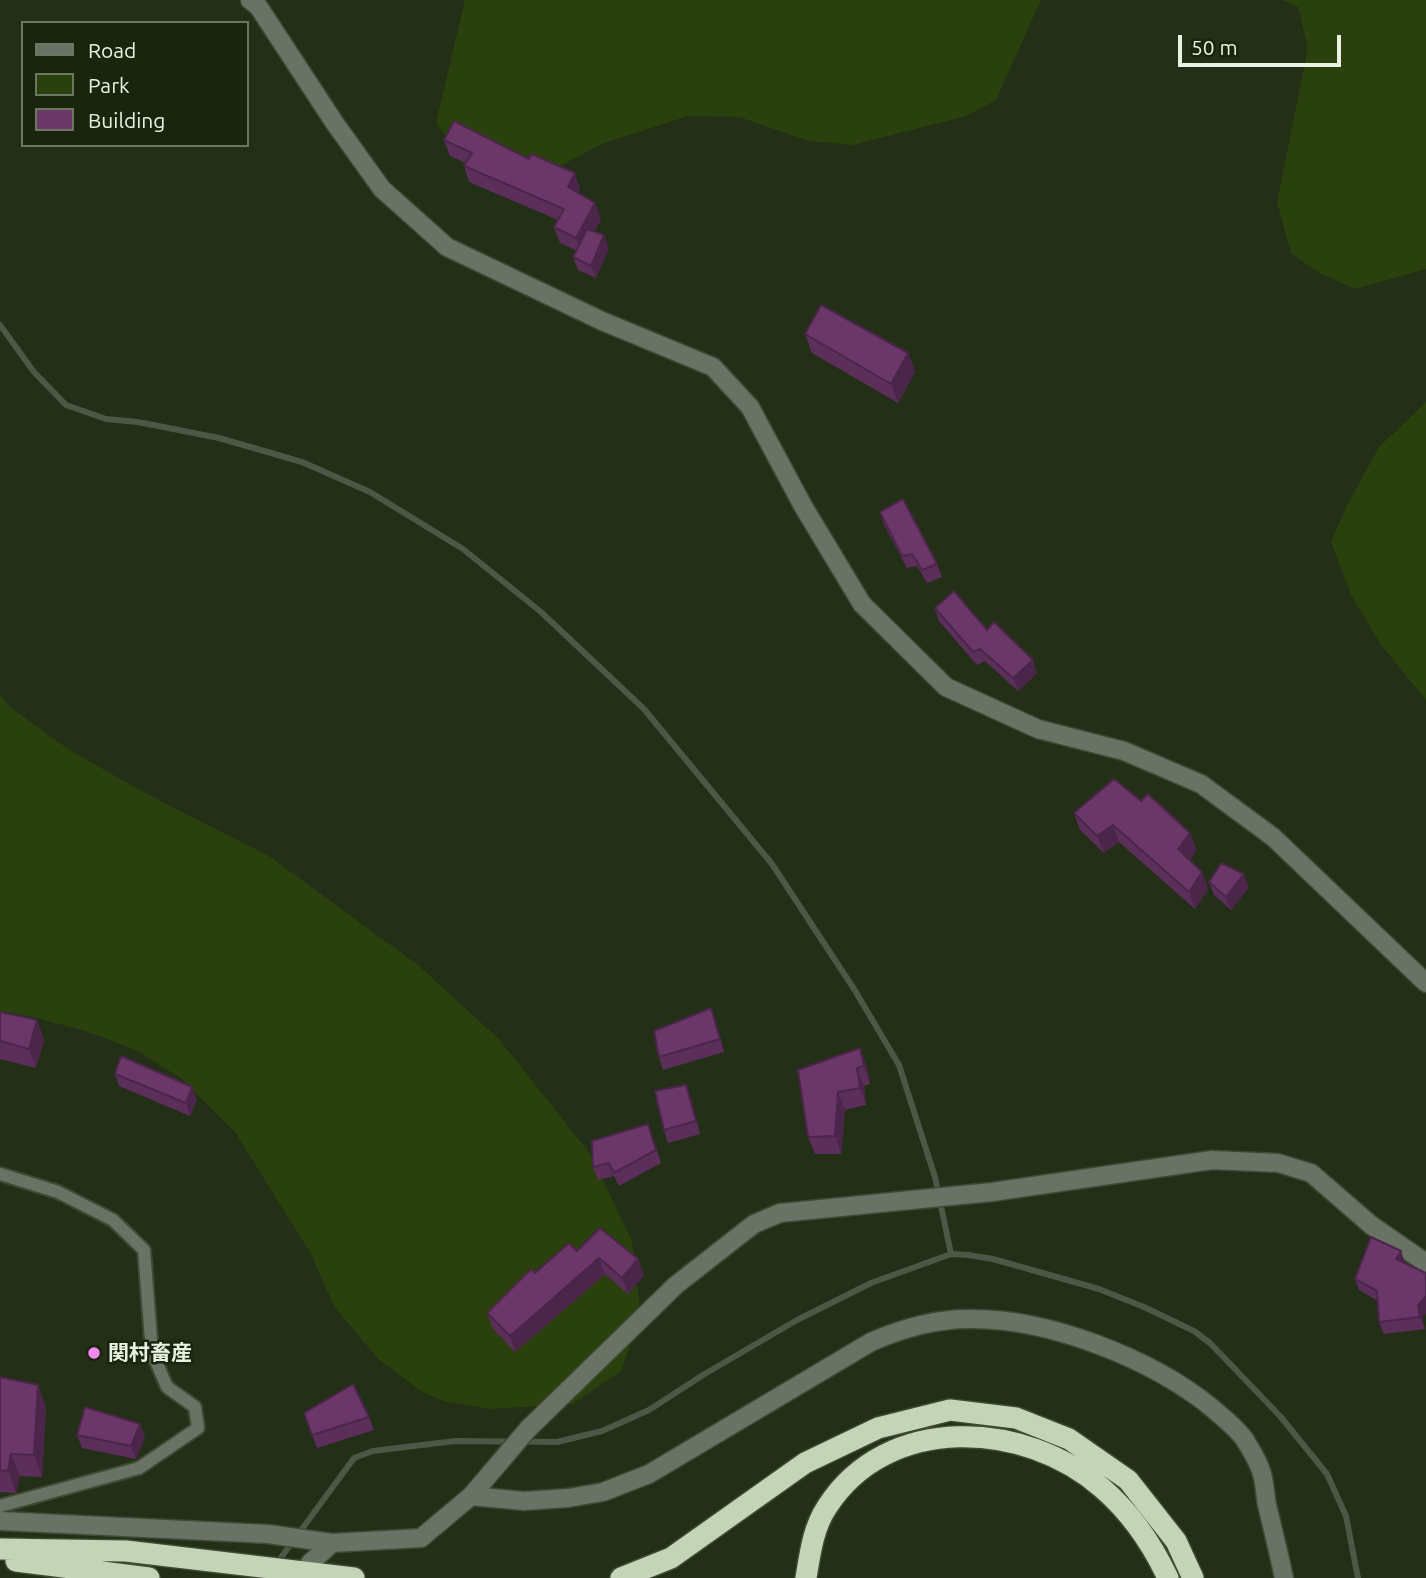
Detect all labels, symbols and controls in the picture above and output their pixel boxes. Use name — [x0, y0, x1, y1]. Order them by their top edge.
legend — [21, 21, 248, 147]
scale bar — [1181, 21, 1344, 65]
text: 50 m — [1191, 35, 1238, 59]
text: Road — [88, 38, 136, 62]
text: Park — [88, 73, 130, 97]
text: Building — [88, 108, 165, 132]
place label: 関村畜産 — [108, 1340, 192, 1366]
marker: 関村畜産 — [86, 1345, 102, 1361]

